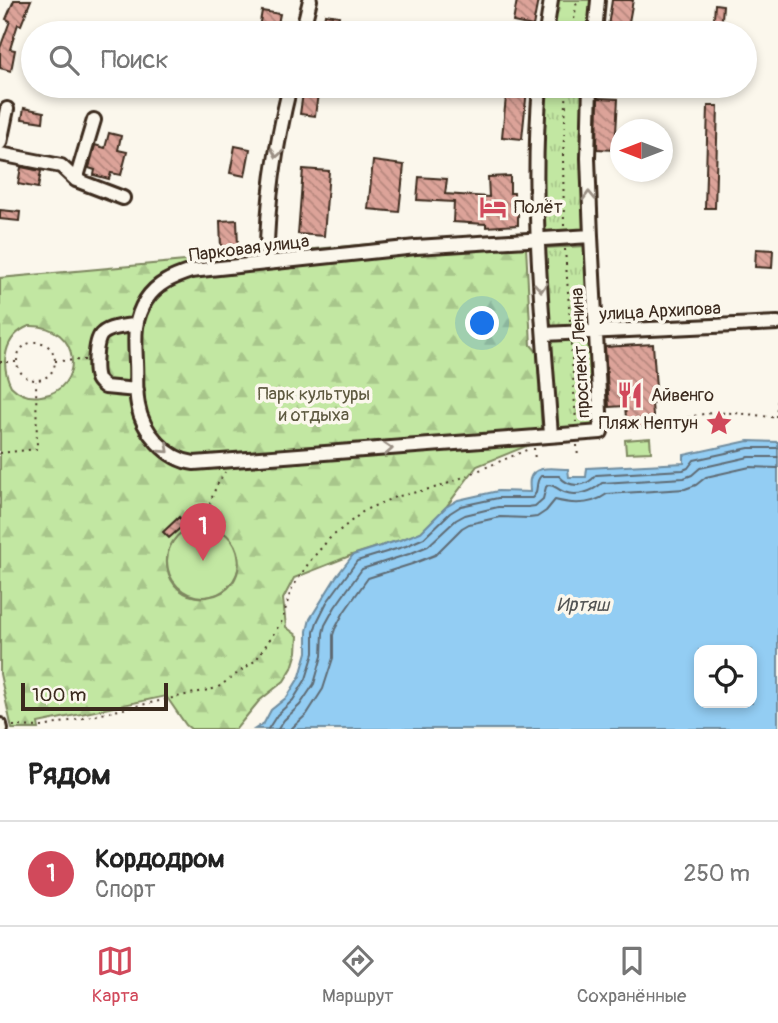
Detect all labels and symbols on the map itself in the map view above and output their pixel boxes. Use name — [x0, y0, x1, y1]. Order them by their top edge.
north arrow — [610, 119, 673, 182]
one-way arrow — [270, 147, 285, 159]
one-way arrow — [582, 190, 597, 201]
hotel icon: Полёт — [478, 192, 508, 222]
place label: Полёт — [514, 196, 563, 219]
street label: Парковая улица — [188, 230, 311, 267]
one-way arrow — [534, 281, 549, 292]
street label: проспект Ленина — [566, 287, 595, 419]
street label: улица Архипова — [598, 297, 722, 326]
your location — [465, 306, 499, 340]
restaurant icon: Айвенго — [615, 380, 645, 410]
park label: Парк культуры и отдыха — [258, 383, 370, 427]
place label: Айвенго — [651, 384, 714, 407]
place icon: Пляж Нептун — [704, 408, 734, 438]
place label: Пляж Нептун — [599, 412, 698, 435]
one-way arrow — [157, 441, 170, 453]
one-way arrow — [382, 442, 393, 457]
pin: 1 — [180, 503, 226, 561]
water label: Иртяш — [557, 593, 611, 617]
scale bar — [21, 680, 168, 712]

